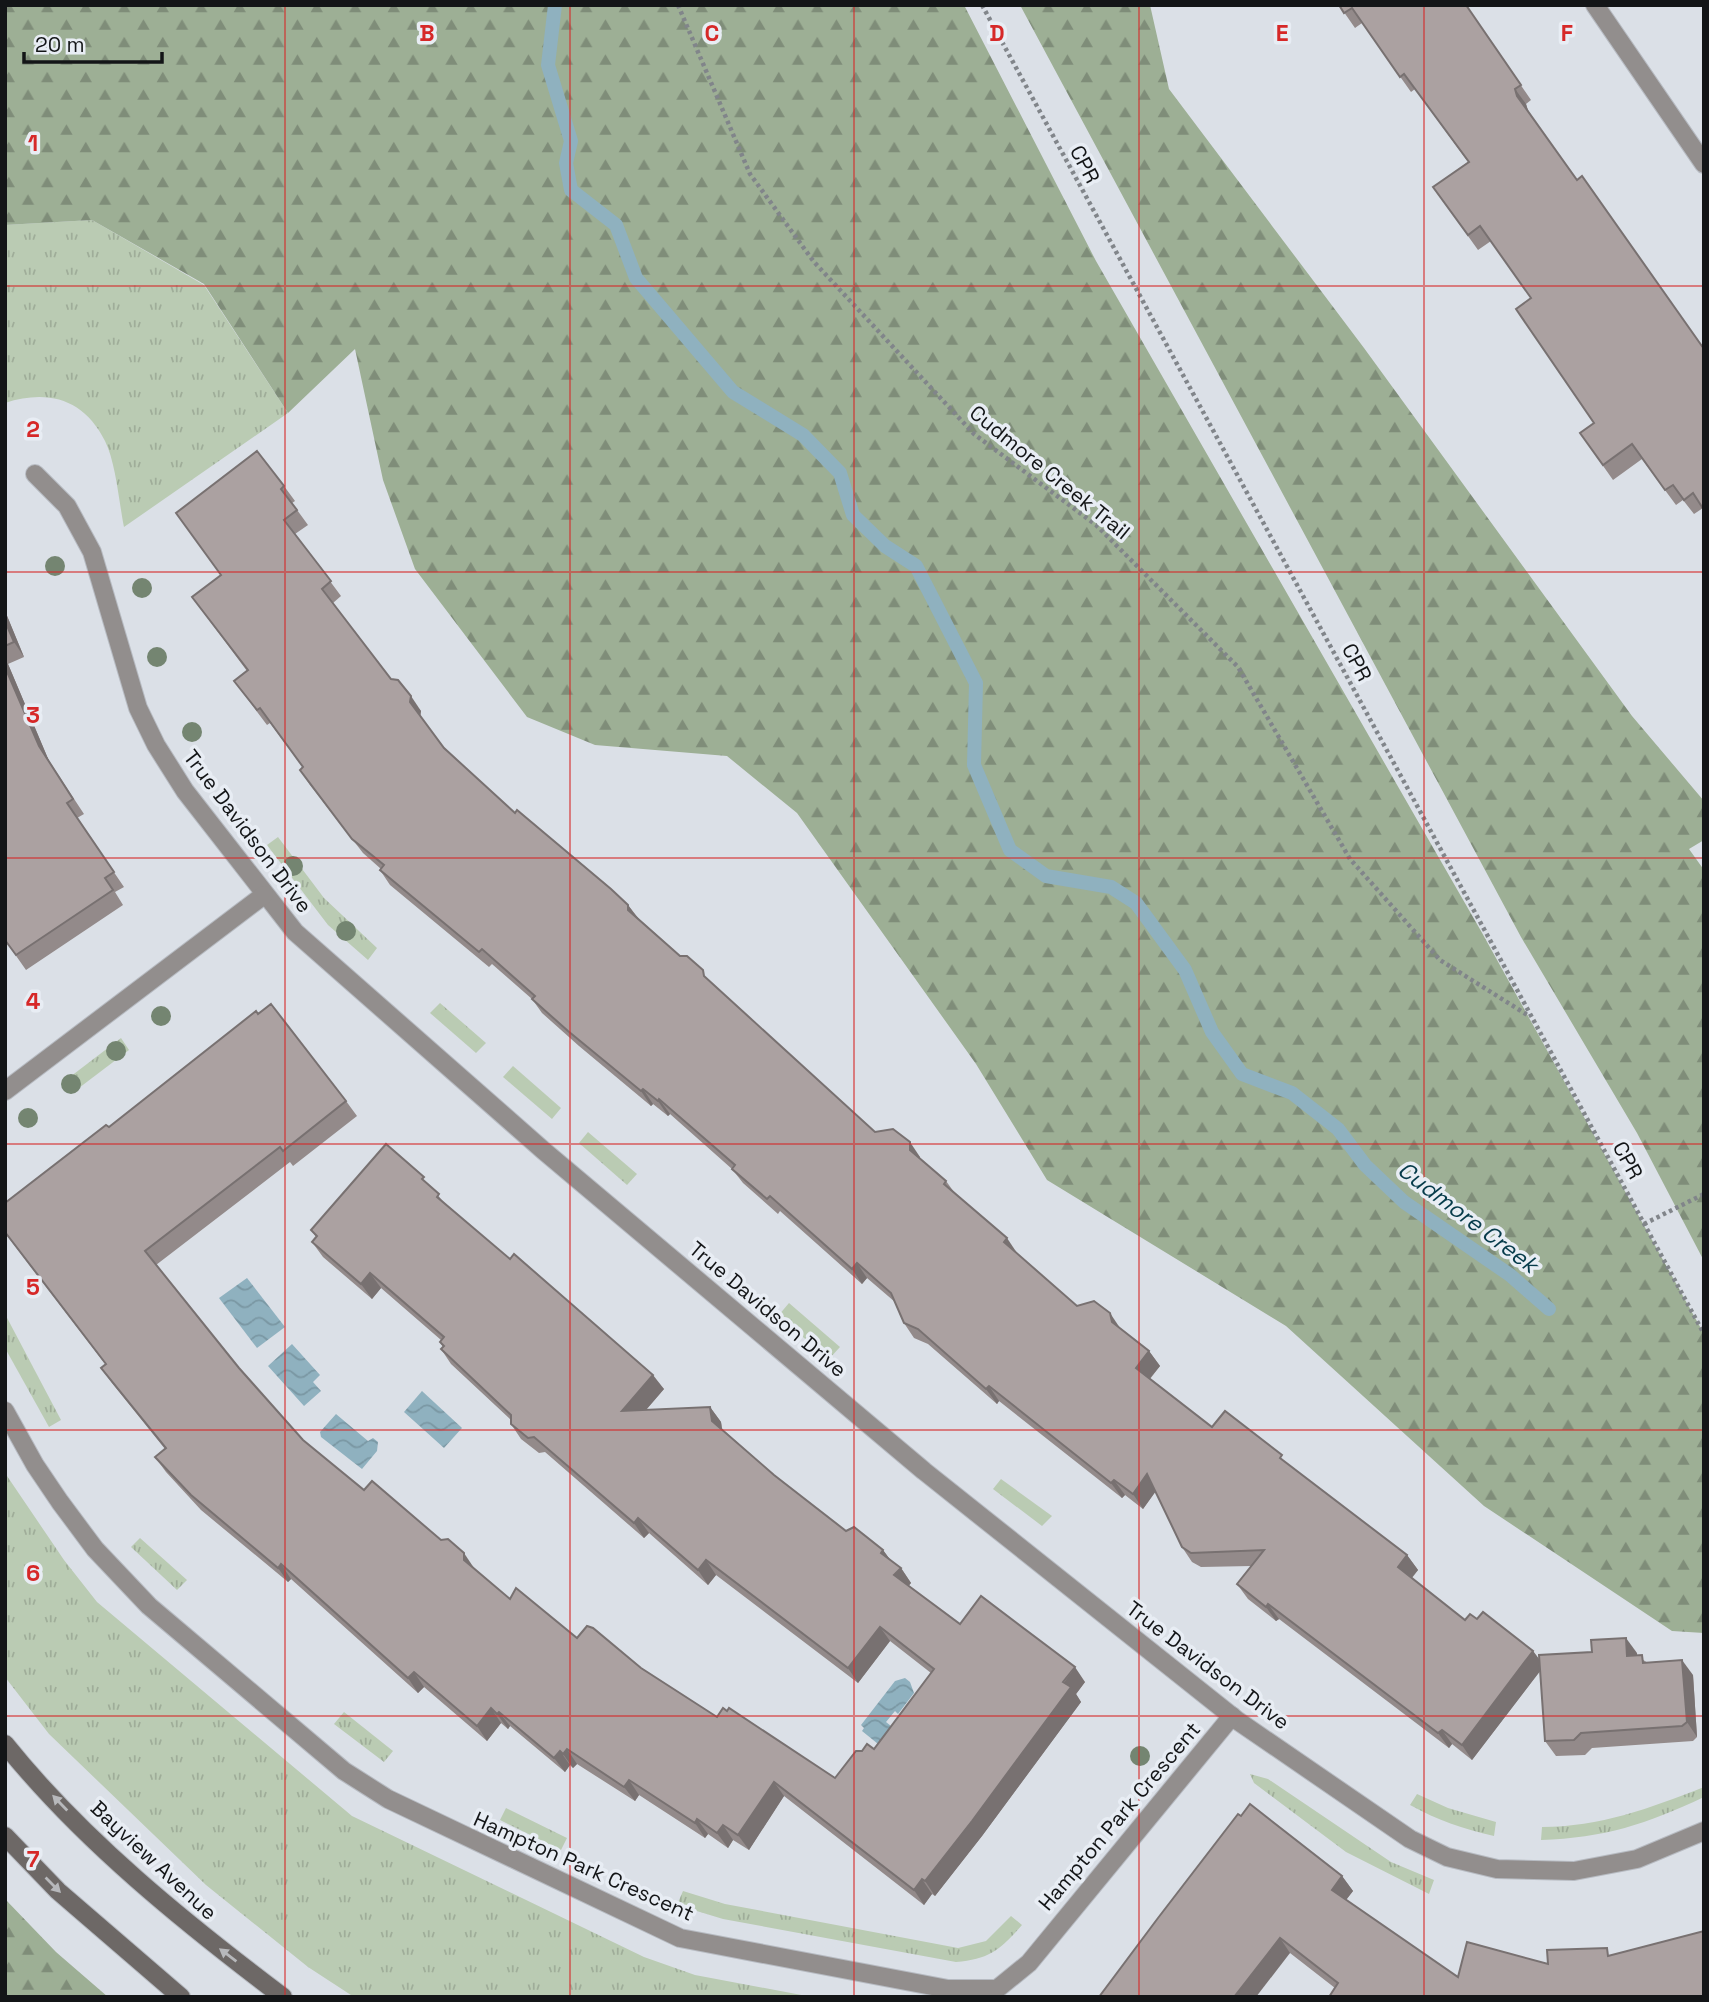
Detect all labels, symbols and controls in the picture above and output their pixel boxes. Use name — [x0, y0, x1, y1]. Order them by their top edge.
text: B — [419, 18, 435, 48]
text: C — [705, 18, 719, 48]
text: D — [989, 18, 1005, 48]
text: E — [1276, 18, 1288, 48]
text: F — [1561, 18, 1573, 48]
scale bar — [24, 21, 163, 65]
text: 20 m — [35, 31, 85, 58]
text: 1 — [28, 128, 38, 158]
street label: CPR — [1064, 140, 1106, 188]
street label: Cudmore Creek Trail — [964, 399, 1136, 545]
text: 2 — [26, 414, 40, 444]
street label: CPR — [1336, 638, 1378, 686]
text: 3 — [26, 700, 40, 730]
street label: True Davidson Drive — [178, 744, 318, 918]
text: 4 — [26, 986, 41, 1016]
street label: CPR — [1607, 1136, 1649, 1184]
water label: Cudmore Creek — [1392, 1154, 1546, 1281]
street label: True Davidson Drive — [684, 1235, 852, 1383]
text: 5 — [26, 1272, 40, 1302]
text: 6 — [26, 1558, 40, 1588]
street label: True Davidson Drive — [1121, 1595, 1295, 1735]
street label: Hampton Park Crescent — [1032, 1716, 1206, 1916]
street label: Bayview Avenue — [85, 1794, 223, 1926]
one-way arrow — [52, 1795, 68, 1812]
street label: Hampton Park Crescent — [470, 1805, 698, 1927]
text: 7 — [27, 1844, 40, 1874]
one-way arrow — [44, 1877, 61, 1893]
one-way arrow — [220, 1948, 238, 1963]

